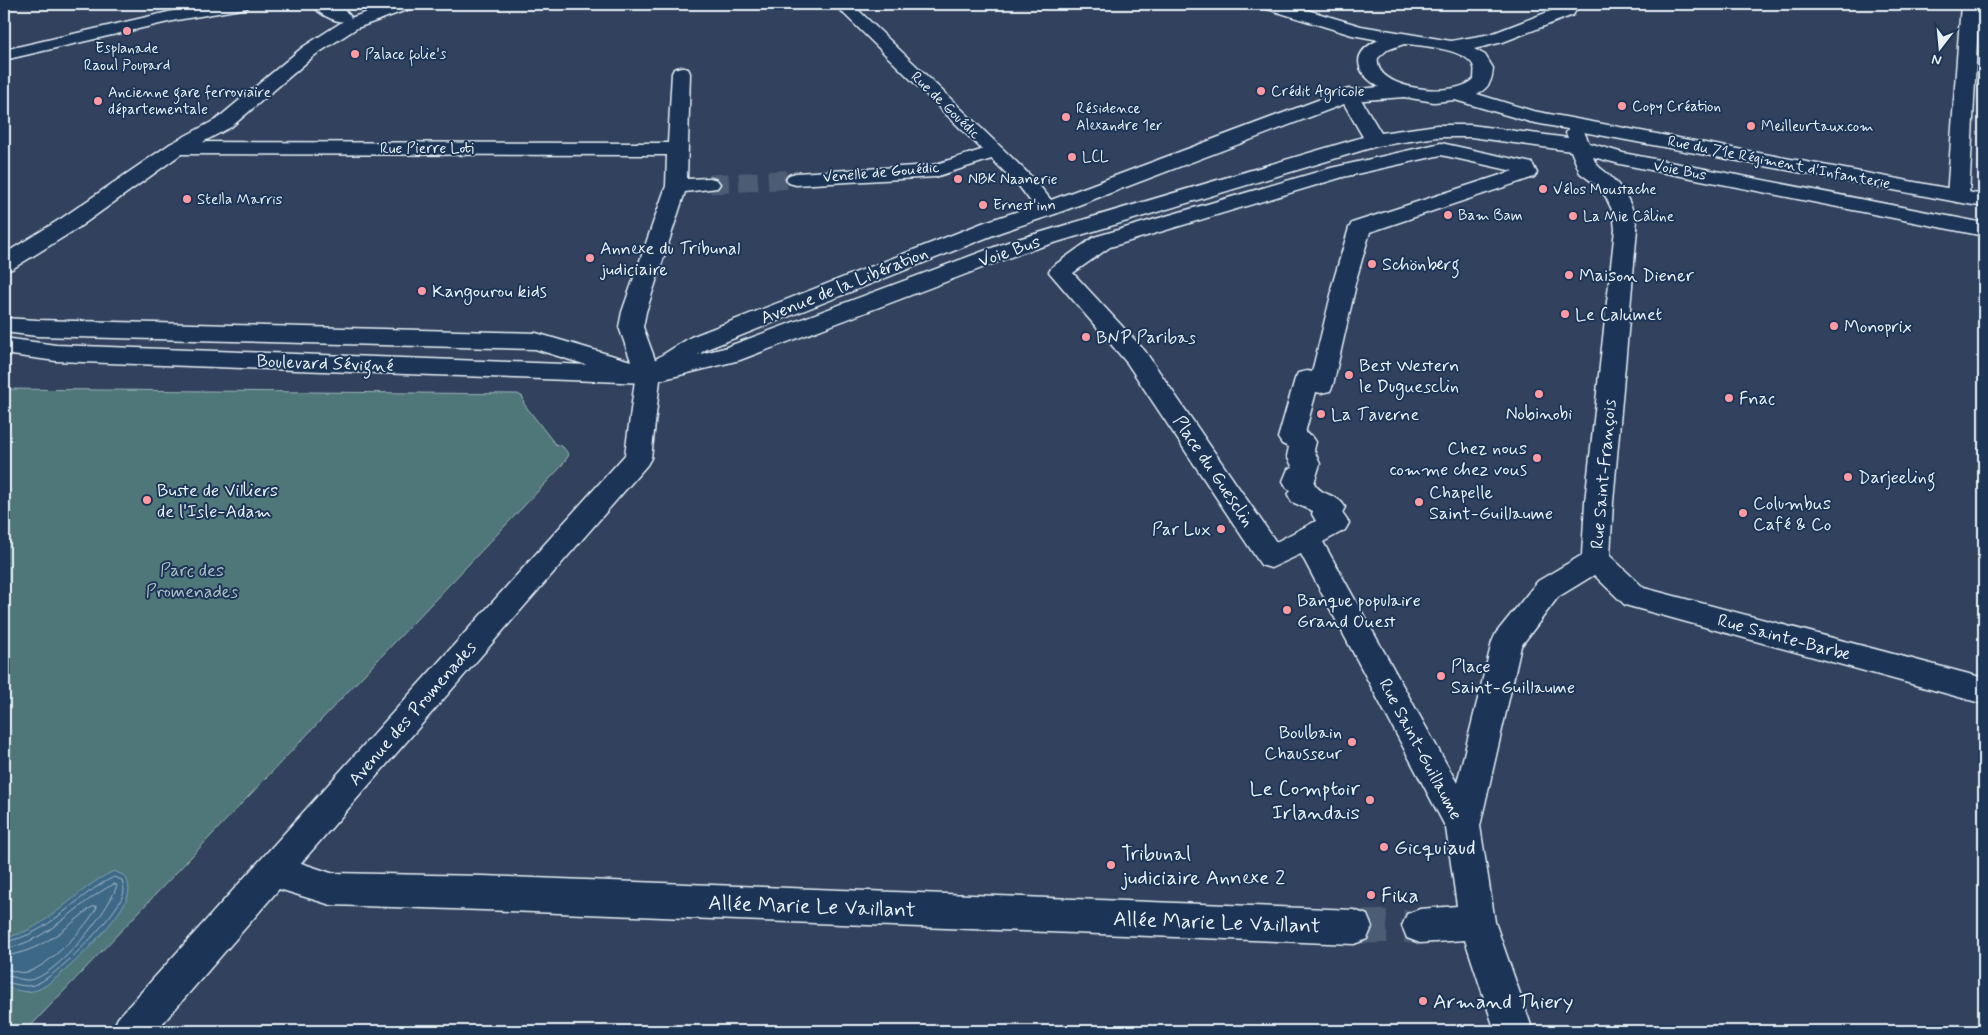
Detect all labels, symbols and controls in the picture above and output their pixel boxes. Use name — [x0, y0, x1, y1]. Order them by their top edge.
north arrow — [1916, 22, 1966, 72]
marker: Esplanade Raoul Poupard — [121, 25, 133, 37]
place label: Esplanade Raoul Poupard — [84, 39, 170, 76]
place label: Palace folie's — [365, 45, 447, 67]
marker: Palace folie's — [349, 48, 361, 60]
text: N — [1930, 50, 1944, 69]
street label: Rue de Gouédic — [906, 67, 985, 144]
place label: Crédit Agricole — [1271, 82, 1365, 103]
place label: Ancienne gare ferroviaire départementale — [108, 83, 271, 120]
marker: Crédit Agricole — [1255, 85, 1267, 97]
marker: Ancienne gare ferroviaire départementale — [92, 95, 104, 107]
place label: Copy Création — [1632, 97, 1721, 117]
place label: Résidence Alexandre 1er — [1076, 99, 1163, 136]
marker: Copy Création — [1616, 100, 1628, 112]
marker: Résidence Alexandre 1er — [1060, 111, 1072, 123]
place label: Meilleurtaux.com — [1761, 117, 1873, 137]
marker: Meilleurtaux.com — [1745, 120, 1757, 132]
street label: Rue du 71e Régiment d'Infanterie — [1666, 132, 1892, 194]
street label: Rue Pierre Loti — [380, 139, 474, 159]
place label: LCL — [1082, 148, 1109, 168]
marker: LCL — [1066, 151, 1078, 163]
street label: Voie Bus — [1652, 156, 1708, 186]
street label: Venelle de Gouédic — [822, 158, 940, 188]
place label: NBK Naanerie — [968, 170, 1058, 190]
marker: NBK Naanerie — [952, 173, 964, 185]
place label: Vélos Moustache — [1553, 180, 1657, 200]
marker: Vélos Moustache — [1537, 183, 1549, 195]
place label: Stella Marris — [197, 190, 283, 210]
marker: Stella Marris — [181, 193, 193, 205]
place label: Ernest'inn — [993, 196, 1056, 216]
marker: Ernest'inn — [977, 199, 989, 211]
place label: Bam Bam — [1458, 206, 1523, 226]
place label: La Mie Câline — [1583, 207, 1674, 227]
marker: Bam Bam — [1442, 209, 1454, 221]
marker: La Mie Câline — [1567, 210, 1579, 222]
street label: Voie Bus — [975, 230, 1044, 274]
place label: Annexe du Tribunal judiciaire — [599, 237, 740, 282]
street label: Avenue de la Libération — [757, 241, 932, 331]
marker: Annexe du Tribunal judiciaire — [584, 252, 596, 264]
place label: Schönberg — [1382, 253, 1460, 279]
marker: Schönberg — [1366, 258, 1378, 270]
place label: Maison Diener — [1579, 264, 1694, 288]
marker: Maison Diener — [1563, 269, 1575, 281]
place label: Kangourou kids — [432, 280, 547, 305]
marker: Kangourou kids — [416, 285, 428, 297]
place label: Le Calumet — [1575, 303, 1662, 327]
marker: Le Calumet — [1559, 308, 1571, 320]
place label: Monoprix — [1844, 315, 1912, 339]
marker: Monoprix — [1828, 320, 1840, 332]
place label: BNP Paribas — [1096, 326, 1196, 350]
marker: BNP Paribas — [1080, 331, 1092, 343]
street label: Boulevard Sévigné — [256, 350, 394, 380]
place label: Best Western le Duguesclin — [1359, 354, 1460, 400]
marker: Best Western le Duguesclin — [1343, 369, 1355, 381]
place label: Fnac — [1739, 387, 1775, 411]
marker: Nobinobi — [1533, 388, 1545, 400]
marker: Fnac — [1723, 392, 1735, 404]
street label: Rue Saint-François — [1585, 398, 1623, 550]
place label: Nobinobi — [1506, 402, 1572, 426]
place label: La Taverne — [1331, 403, 1419, 427]
marker: La Taverne — [1315, 408, 1327, 420]
street label: Place du Guesclin — [1167, 411, 1259, 532]
place label: Chez nous comme chez vous — [1389, 437, 1527, 482]
marker: Chez nous comme chez vous — [1531, 452, 1543, 464]
place label: Darjeeling — [1858, 466, 1935, 492]
marker: Darjeeling — [1842, 471, 1854, 483]
place label: Buste de Villiers de l'Isle-Adam — [157, 479, 278, 524]
place label: Chapelle Saint-Guillaume — [1429, 481, 1553, 526]
place label: Columbus Café & Co — [1753, 492, 1832, 537]
marker: Buste de Villiers de l'Isle-Adam — [141, 494, 153, 506]
marker: Chapelle Saint-Guillaume — [1413, 496, 1425, 508]
marker: Columbus Café & Co — [1737, 507, 1749, 519]
place label: Par Lux — [1152, 518, 1211, 542]
marker: Par Lux — [1215, 523, 1227, 535]
park label: Parc des Promenades — [146, 559, 238, 604]
place label: Banque populaire Grand Ouest — [1297, 589, 1421, 634]
marker: Banque populaire Grand Ouest — [1281, 604, 1293, 616]
street label: Rue Sainte-Barbe — [1715, 609, 1853, 667]
street label: Avenue des Promenades — [343, 636, 482, 791]
place label: Place Saint-Guillaume — [1451, 655, 1575, 700]
marker: Place Saint-Guillaume — [1435, 670, 1447, 682]
street label: Rue Saint-Guillaume — [1373, 675, 1468, 824]
place label: Boulbain Chausseur — [1264, 721, 1343, 766]
marker: Boulbain Chausseur — [1346, 736, 1358, 748]
place label: Le Comptoir Irlandais — [1250, 775, 1360, 827]
marker: Le Comptoir Irlandais — [1364, 794, 1376, 806]
place label: Gicquiaud — [1394, 834, 1476, 862]
place label: Tribunal judiciaire Annexe 2 — [1120, 840, 1285, 892]
marker: Gicquiaud — [1378, 841, 1390, 853]
marker: Tribunal judiciaire Annexe 2 — [1105, 859, 1117, 871]
place label: Fika — [1381, 882, 1419, 910]
street label: Allée Marie Le Vaillant — [708, 889, 916, 925]
marker: Fika — [1365, 889, 1377, 901]
street label: Allée Marie Le Vaillant — [1113, 905, 1321, 941]
place label: Armand Thiery — [1433, 988, 1573, 1016]
marker: Armand Thiery — [1417, 995, 1429, 1007]

